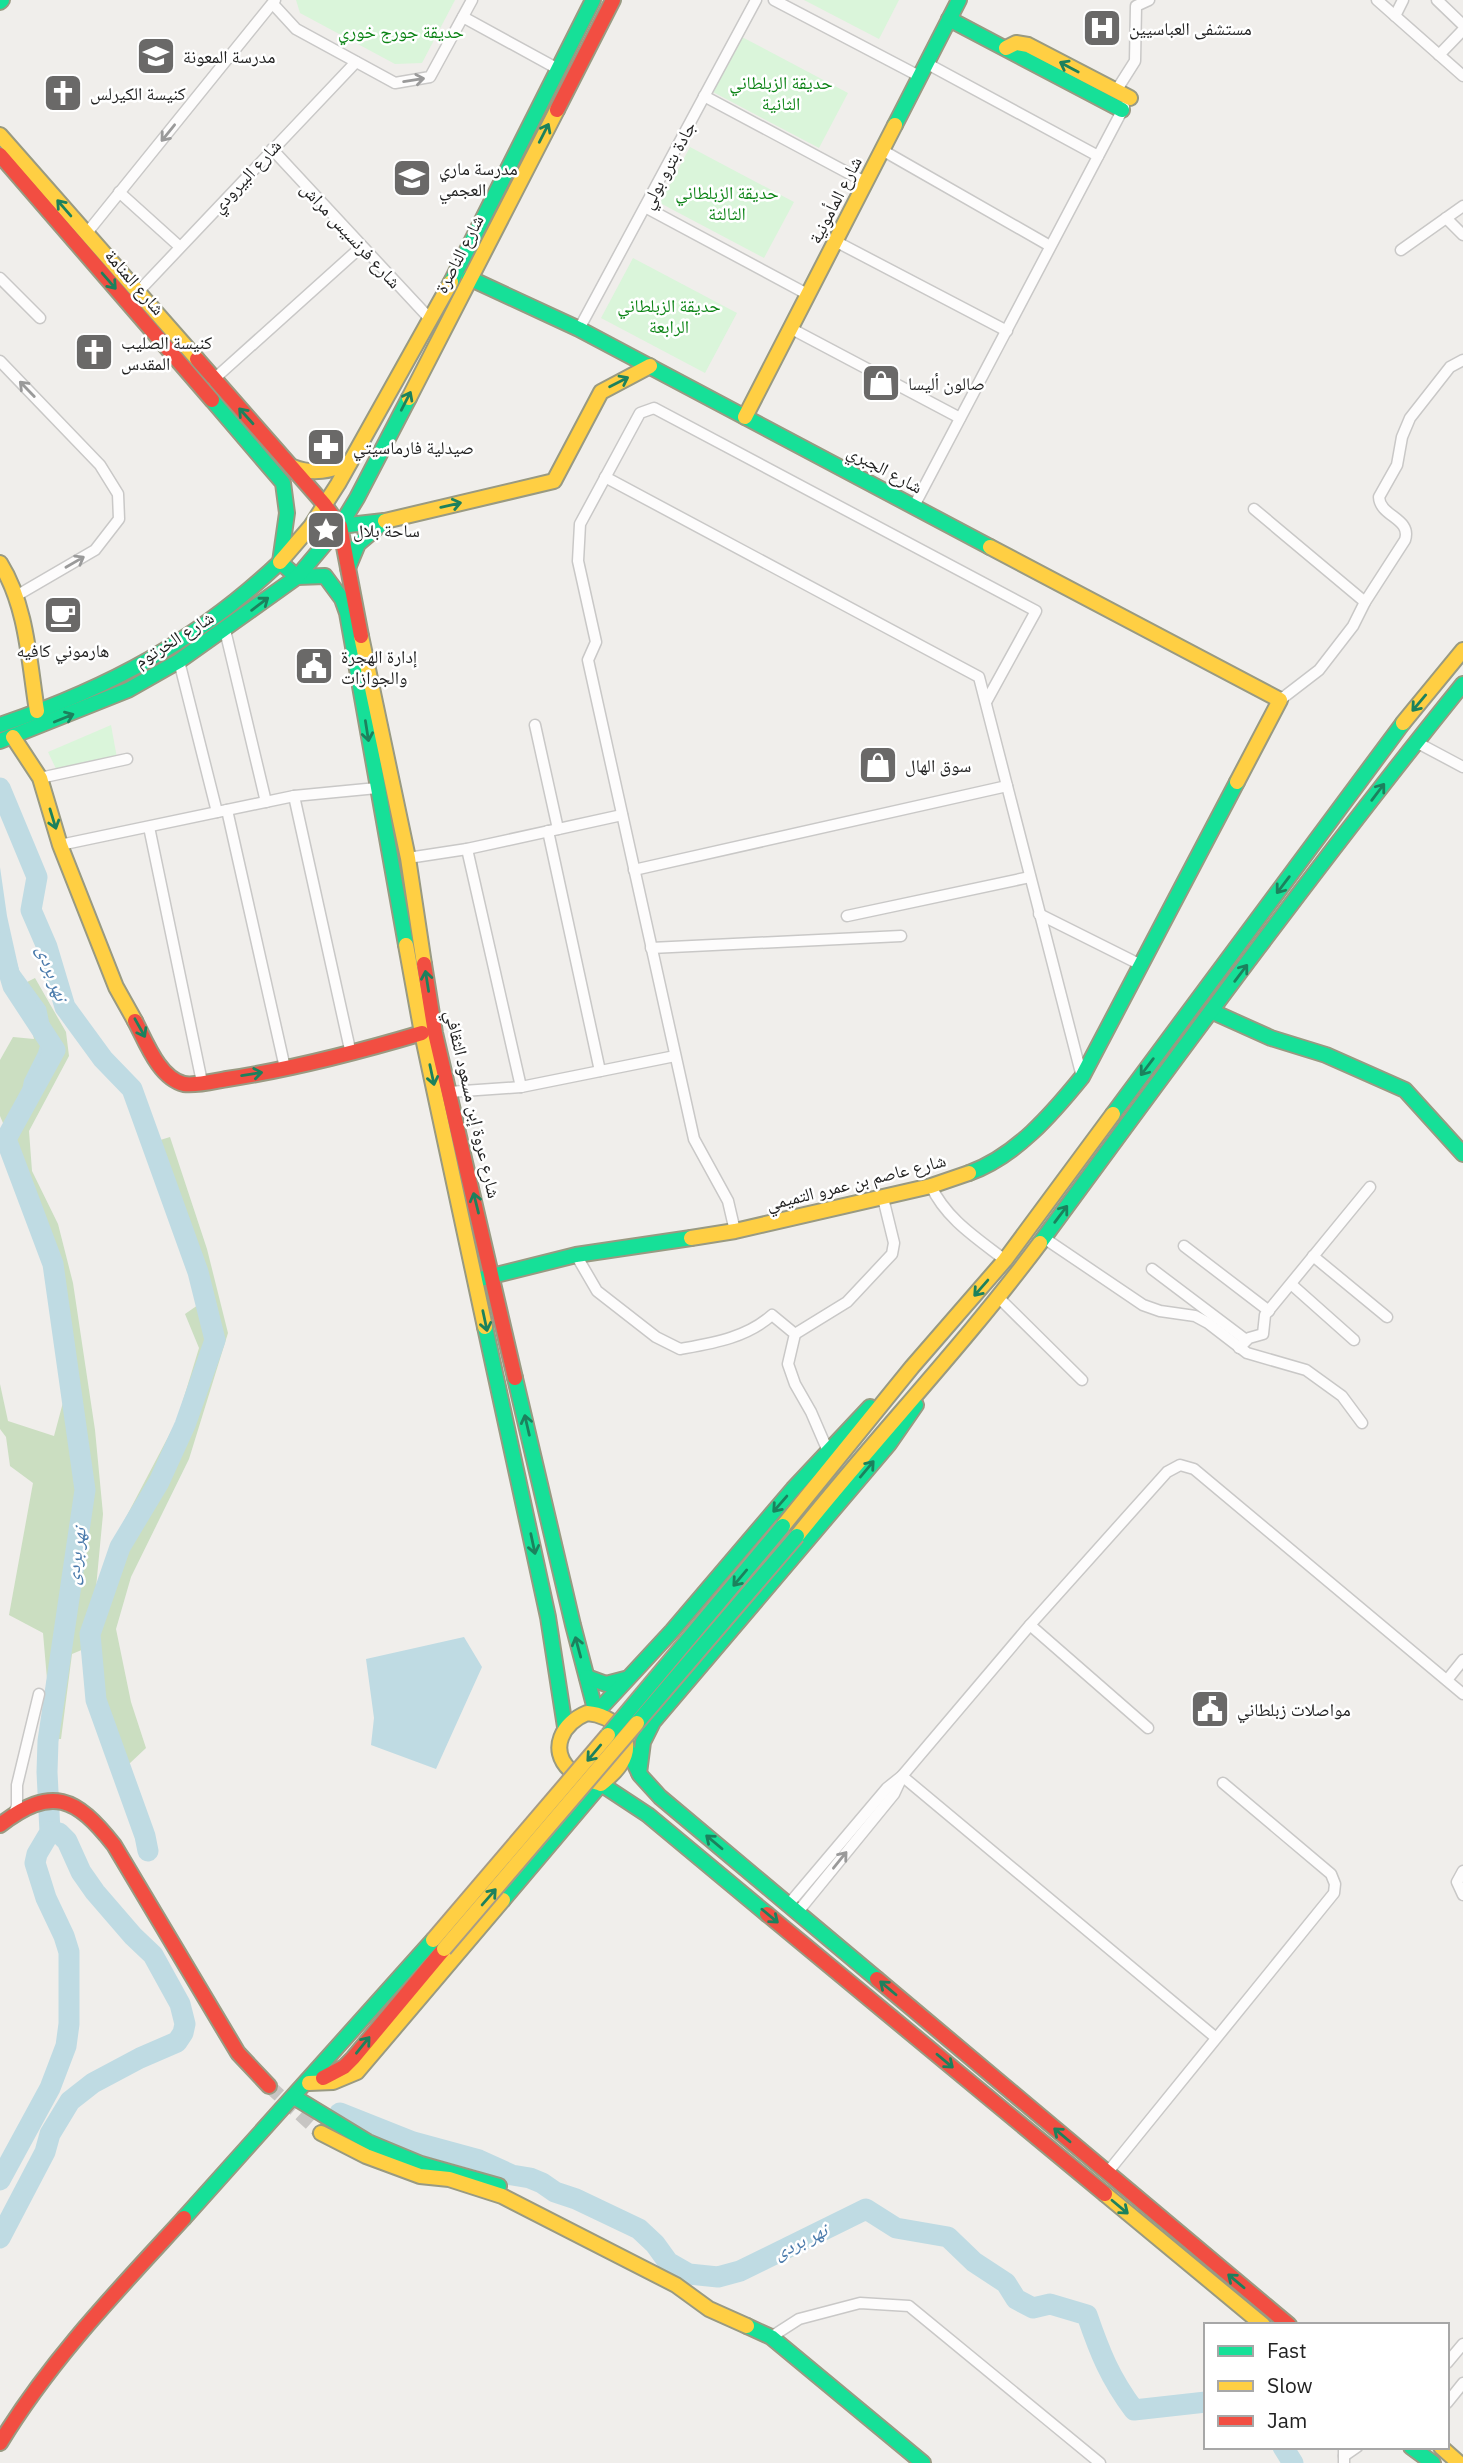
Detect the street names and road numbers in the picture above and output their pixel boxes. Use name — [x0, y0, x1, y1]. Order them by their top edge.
street label: جادة بترو بولي — [635, 117, 704, 214]
street label: شارع البيرودي — [206, 134, 289, 220]
street label: شارع المأمونية — [803, 153, 867, 247]
street label: شارع فرنسيس مراش — [296, 177, 406, 293]
street label: شارع الناصرة — [429, 211, 489, 297]
street label: شارع المنامة — [100, 244, 170, 320]
street label: شارع الجبري — [842, 440, 927, 502]
street label: شارع الخرتوم — [130, 606, 218, 673]
street label: شارع عروة إبن مسعود الثقافي — [437, 1008, 506, 1201]
street label: شارع عاصم بن عمرو التميمي — [764, 1149, 949, 1219]

